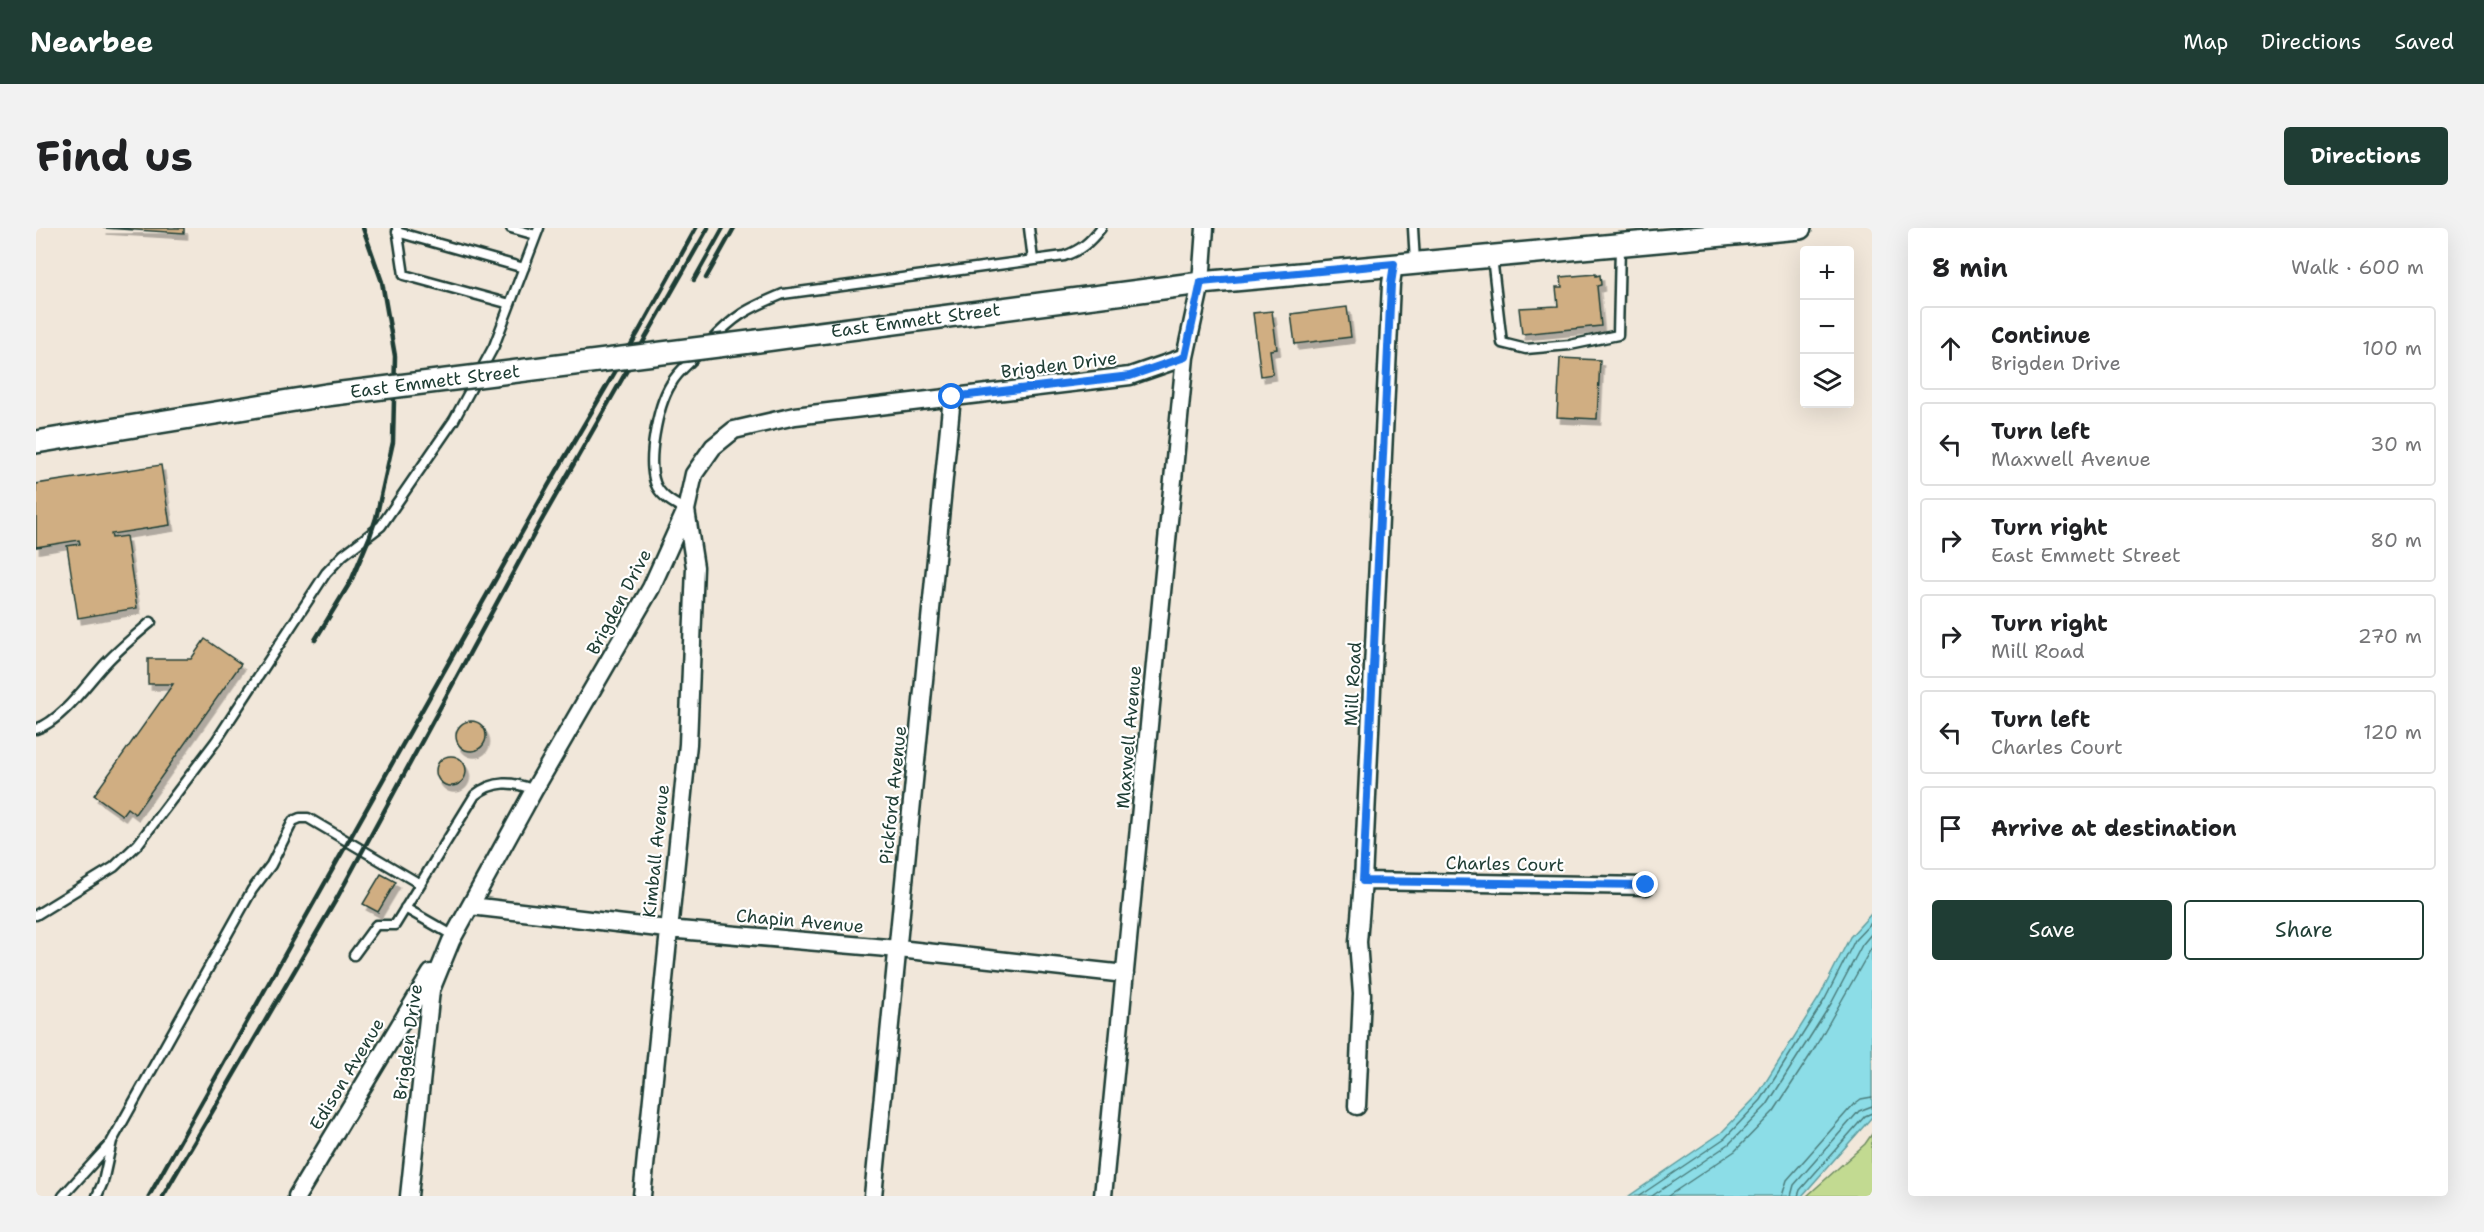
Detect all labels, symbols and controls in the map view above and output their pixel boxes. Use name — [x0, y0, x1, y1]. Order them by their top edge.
text: Nearbee — [30, 23, 153, 61]
text: Map — [2183, 28, 2228, 56]
text: Directions — [2261, 28, 2361, 56]
text: Saved — [2394, 28, 2454, 56]
button: Directions — [2284, 127, 2448, 185]
text: Find us — [36, 128, 193, 184]
map controls — [1800, 246, 1854, 408]
button: + — [1800, 246, 1854, 300]
text: 8 min — [1932, 250, 2008, 285]
text: Walk · 600 m — [2291, 254, 2424, 280]
street label: East Emmett Street — [829, 297, 1002, 343]
button: − — [1800, 300, 1854, 354]
text: Continue — [1991, 321, 2091, 350]
icon: ahead — [1934, 332, 1967, 365]
text: 100 m — [2362, 335, 2422, 361]
street label: Brigden Drive — [1000, 346, 1118, 384]
text: Brigden Drive — [1991, 350, 2121, 376]
button: layers — [1800, 354, 1854, 408]
street label: East Emmett Street — [349, 359, 522, 404]
route start — [938, 383, 964, 409]
text: Turn left — [1991, 417, 2090, 446]
icon: left — [1934, 428, 1967, 461]
text: 30 m — [2370, 431, 2422, 457]
text: Maxwell Avenue — [1991, 446, 2151, 472]
text: Turn right — [1991, 513, 2108, 542]
icon: right — [1934, 524, 1967, 557]
text: 80 m — [2370, 527, 2422, 553]
text: East Emmett Street — [1991, 542, 2181, 568]
street label: Brigden Drive — [581, 545, 657, 659]
text: Turn right — [1991, 609, 2108, 638]
icon: right — [1934, 620, 1967, 653]
text: 270 m — [2358, 623, 2422, 649]
text: Mill Road — [1991, 638, 2085, 664]
street label: Mill Road — [1339, 641, 1367, 727]
street label: Maxwell Avenue — [1111, 664, 1147, 810]
text: Turn left — [1991, 705, 2090, 734]
icon: left — [1934, 716, 1967, 749]
text: 120 m — [2363, 719, 2422, 745]
street label: Pickford Avenue — [874, 724, 912, 866]
text: Charles Court — [1991, 734, 2123, 760]
street label: Kimball Avenue — [637, 783, 675, 919]
icon: arrive — [1934, 812, 1967, 845]
text: Arrive at destination — [1991, 814, 2237, 843]
street label: Charles Court — [1445, 851, 1565, 877]
route end — [1632, 871, 1658, 897]
button: Save — [1932, 900, 2172, 960]
button: Share — [2184, 900, 2424, 960]
street label: Chapin Avenue — [735, 903, 865, 939]
street label: Brigden Drive — [388, 983, 428, 1101]
street label: Edison Avenue — [304, 1013, 390, 1135]

